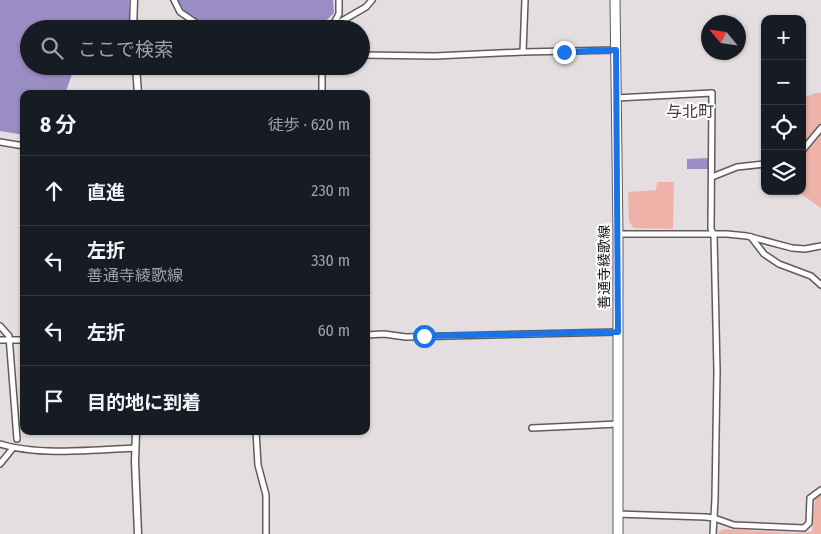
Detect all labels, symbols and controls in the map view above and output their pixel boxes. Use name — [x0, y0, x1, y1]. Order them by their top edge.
north arrow — [701, 15, 746, 60]
map controls — [761, 15, 806, 195]
button: + — [761, 15, 806, 60]
search box — [20, 20, 370, 75]
icon: search — [38, 34, 66, 62]
text: ここで検索 — [78, 38, 173, 61]
route end — [553, 41, 576, 64]
button: − — [761, 60, 806, 105]
district label: 与北町 — [666, 102, 714, 121]
button: locate — [761, 105, 806, 150]
text: 8 分 — [40, 112, 76, 138]
text: 徒歩 · 620 m — [268, 115, 350, 134]
button: layers — [761, 150, 806, 195]
icon: ahead — [40, 177, 68, 205]
text: 直進 — [87, 181, 125, 204]
text: 230 m — [311, 181, 350, 200]
street label: 善通寺綾歌線 — [596, 225, 613, 309]
text: 左折 — [87, 239, 125, 262]
icon: left — [40, 247, 68, 275]
text: 330 m — [311, 251, 350, 270]
text: 善通寺綾歌線 — [87, 266, 183, 285]
icon: left — [40, 317, 68, 345]
text: 左折 — [87, 321, 125, 344]
text: 60 m — [318, 321, 350, 340]
route start — [413, 325, 436, 348]
icon: arrive — [40, 387, 68, 415]
text: 目的地に到着 — [87, 391, 201, 414]

